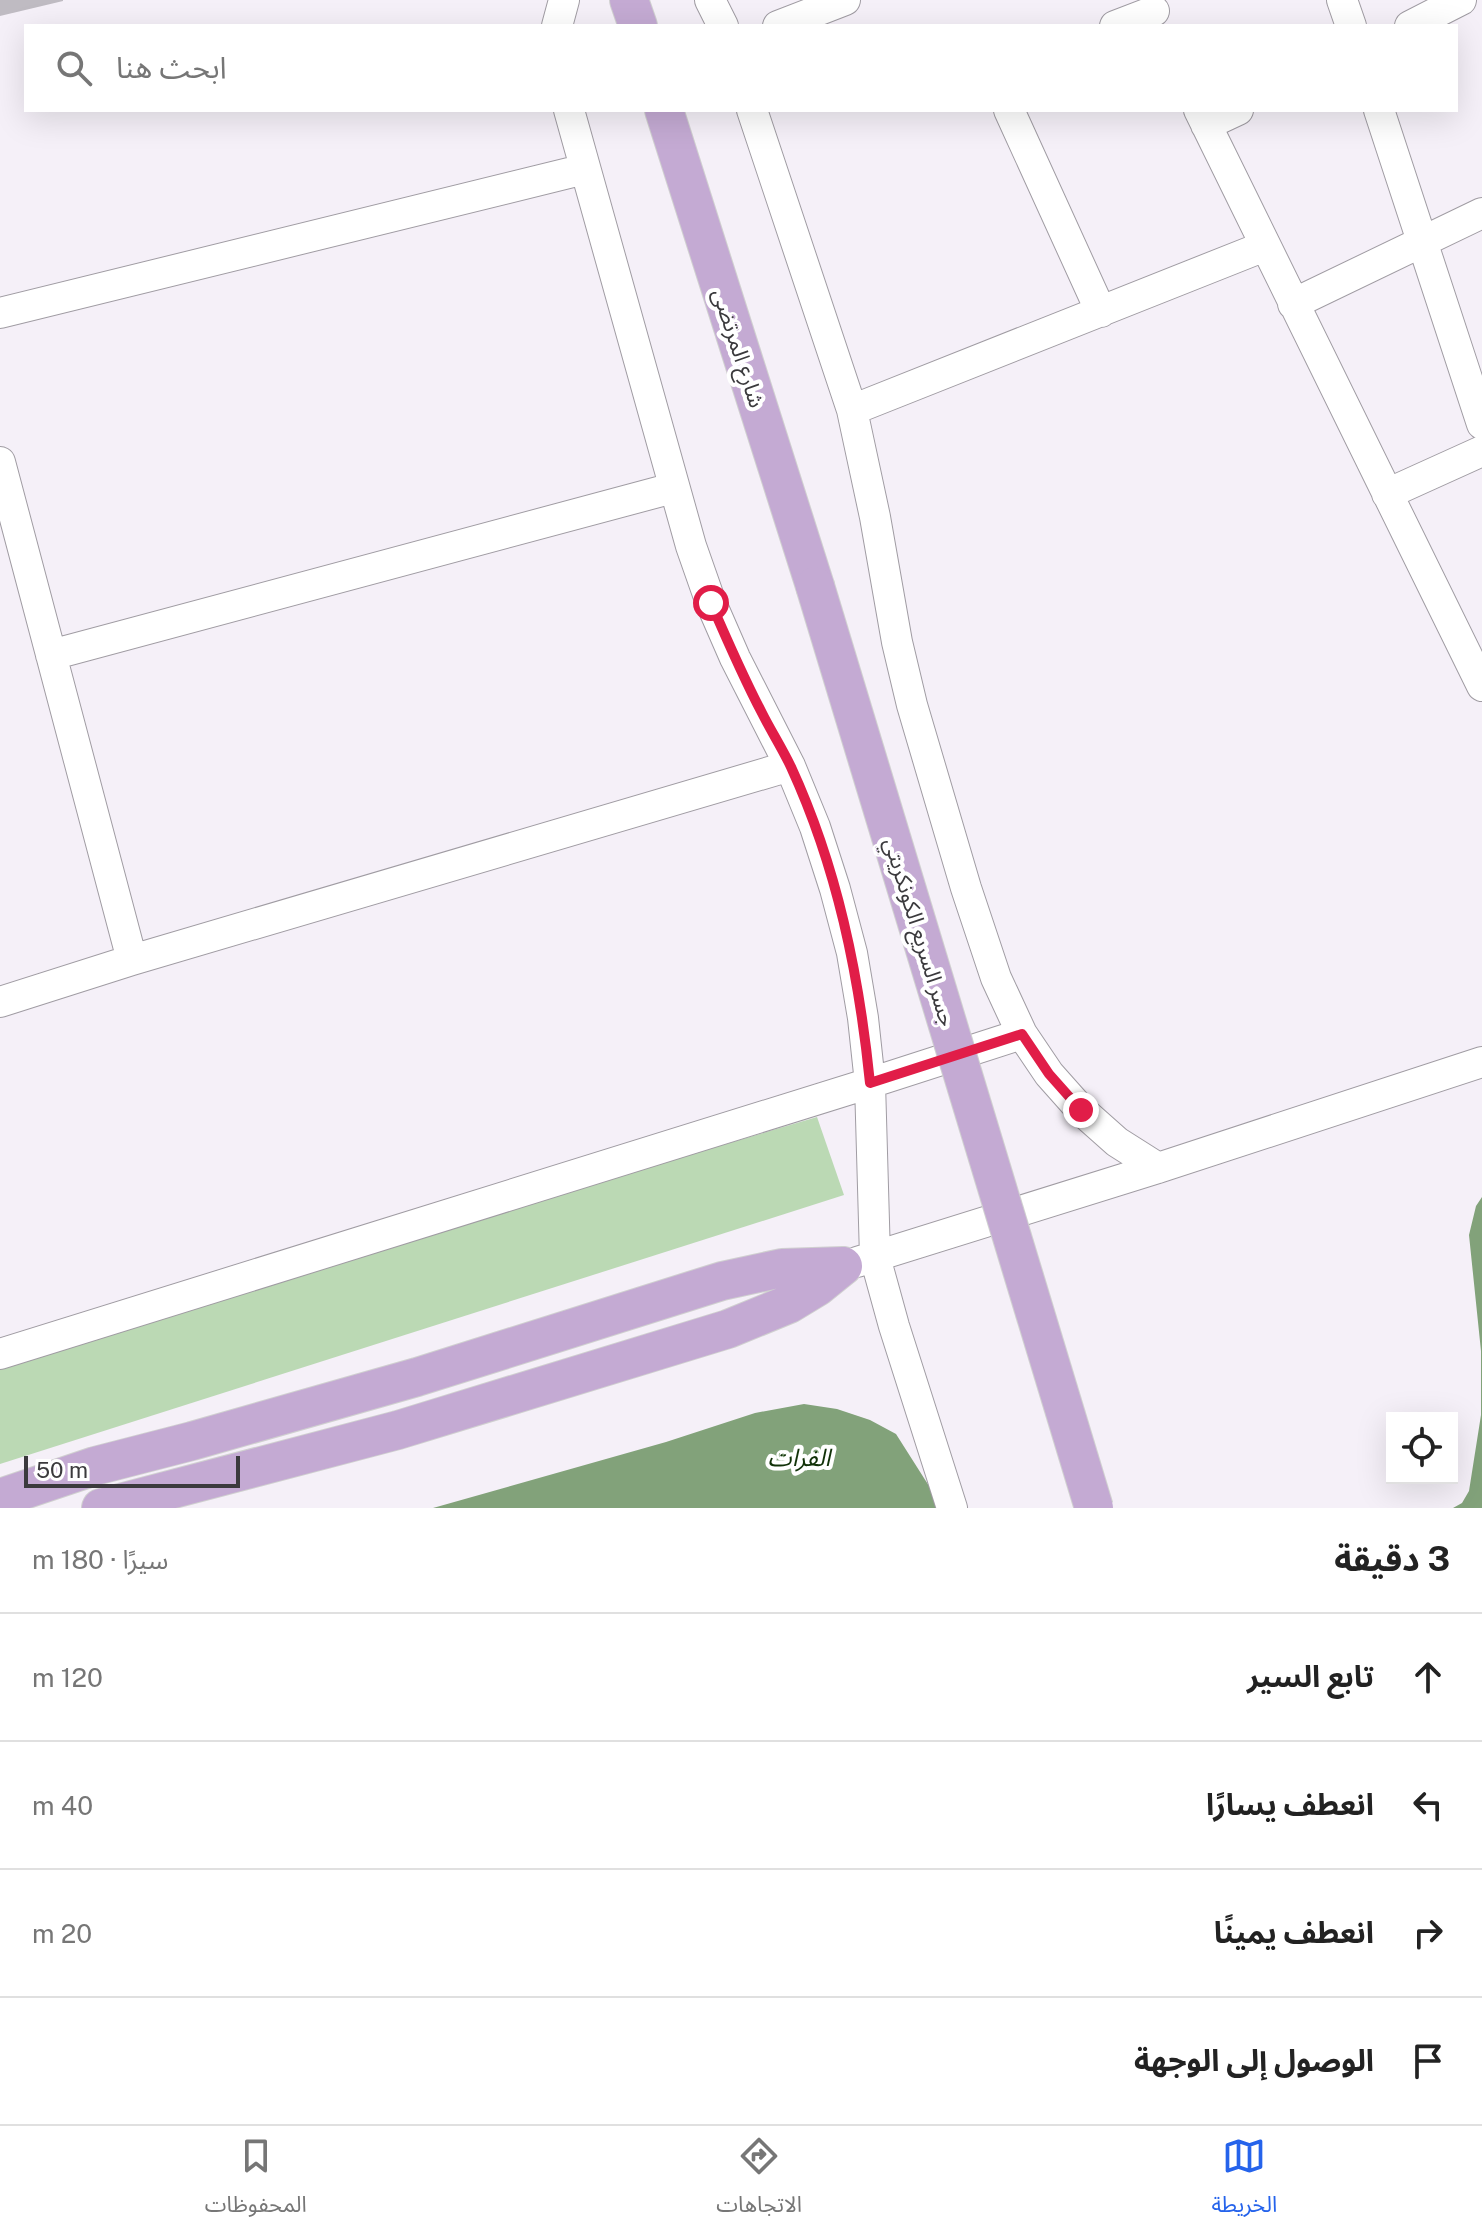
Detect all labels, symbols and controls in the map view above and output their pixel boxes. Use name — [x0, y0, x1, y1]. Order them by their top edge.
search box — [24, 24, 1458, 112]
icon: search — [52, 46, 96, 90]
text: ابحث هنا — [116, 49, 227, 85]
street label: شارع المرتضى — [704, 285, 770, 412]
route start — [693, 585, 729, 621]
street label: جسر السريع الكونكريتي — [875, 835, 961, 1031]
route end — [1063, 1092, 1099, 1128]
map controls — [1386, 1412, 1458, 1484]
button: locate — [1386, 1412, 1458, 1484]
water label: الفرات — [768, 1443, 832, 1472]
scale bar — [24, 1452, 240, 1488]
text: 50 m — [36, 1457, 88, 1483]
text: 3 دقيقة — [1334, 1539, 1450, 1579]
text: سيرًا · 180 m — [32, 1544, 168, 1575]
icon: ahead — [1406, 1655, 1450, 1699]
text: تابع السير — [1247, 1658, 1374, 1694]
text: 120 m — [32, 1662, 103, 1693]
icon: left — [1406, 1783, 1450, 1827]
text: انعطف يسارًا — [1206, 1786, 1374, 1822]
text: 40 m — [32, 1790, 93, 1821]
icon: right — [1406, 1911, 1450, 1955]
text: انعطف يمينًا — [1214, 1914, 1374, 1950]
text: 20 m — [32, 1918, 92, 1949]
icon: arrive — [1406, 2039, 1450, 2083]
text: الوصول إلى الوجهة — [1134, 2042, 1374, 2078]
tab: المحفوظات — [205, 2134, 307, 2228]
tab: الاتجاهات — [716, 2134, 802, 2228]
tab: الخريطة — [1211, 2134, 1277, 2228]

